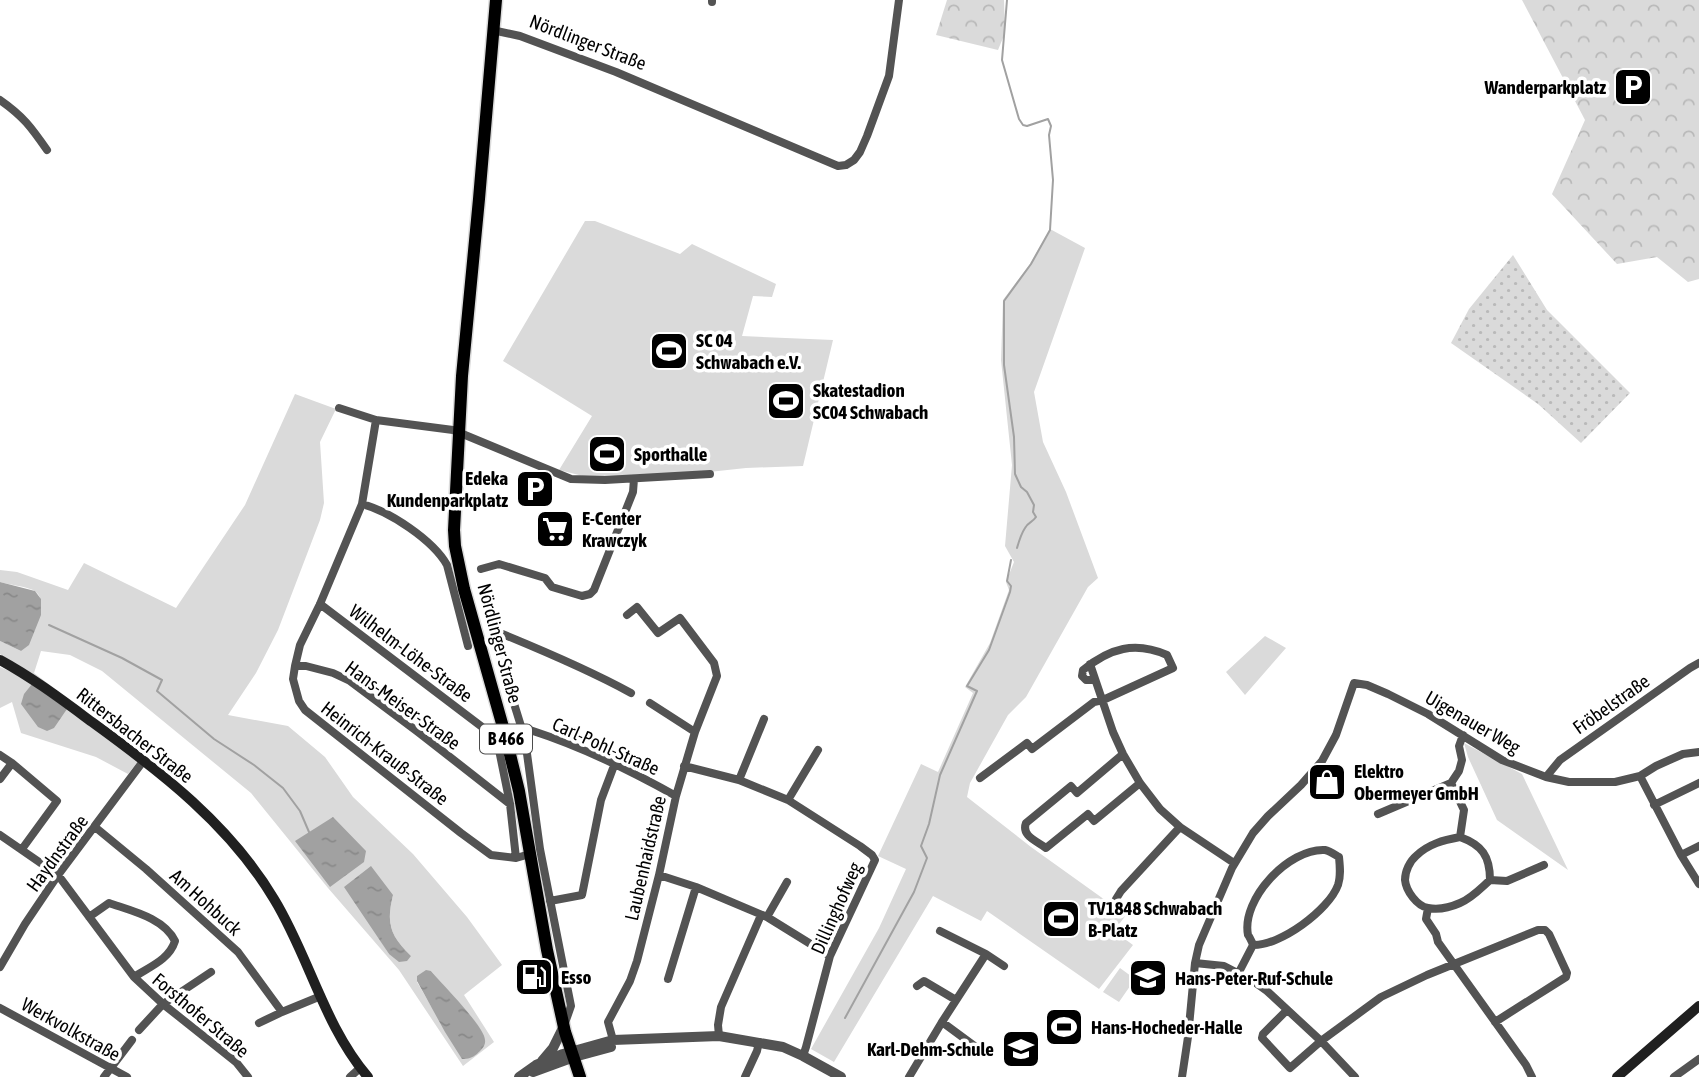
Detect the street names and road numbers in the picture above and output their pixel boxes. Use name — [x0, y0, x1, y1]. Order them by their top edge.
street label: Nördlinger Straße — [527, 10, 649, 74]
street label: Nördlinger Straße — [473, 581, 527, 705]
street label: Wilhelm-Löhe-Straße — [345, 600, 477, 706]
street label: Hans-Meiser-Straße — [341, 656, 465, 754]
street label: Fröbelstraße — [1569, 670, 1653, 738]
street label: Rittersbacher Straße — [72, 683, 198, 787]
street label: Uigenauer Weg — [1422, 686, 1525, 758]
street label: Heinrich-Krauß-Straße — [317, 696, 453, 810]
street label: Carl-Pohl-Straße — [549, 713, 663, 779]
road number: B 466 — [480, 724, 532, 754]
street label: Laubenhaidstraße — [620, 793, 670, 923]
street label: Haydnstraße — [22, 810, 92, 896]
street label: Dillinghofweg — [806, 858, 866, 957]
street label: Am Hohbuck — [166, 864, 247, 940]
street label: Forsthofer Straße — [148, 968, 254, 1062]
street label: Werkvolkstraße — [18, 993, 124, 1065]

